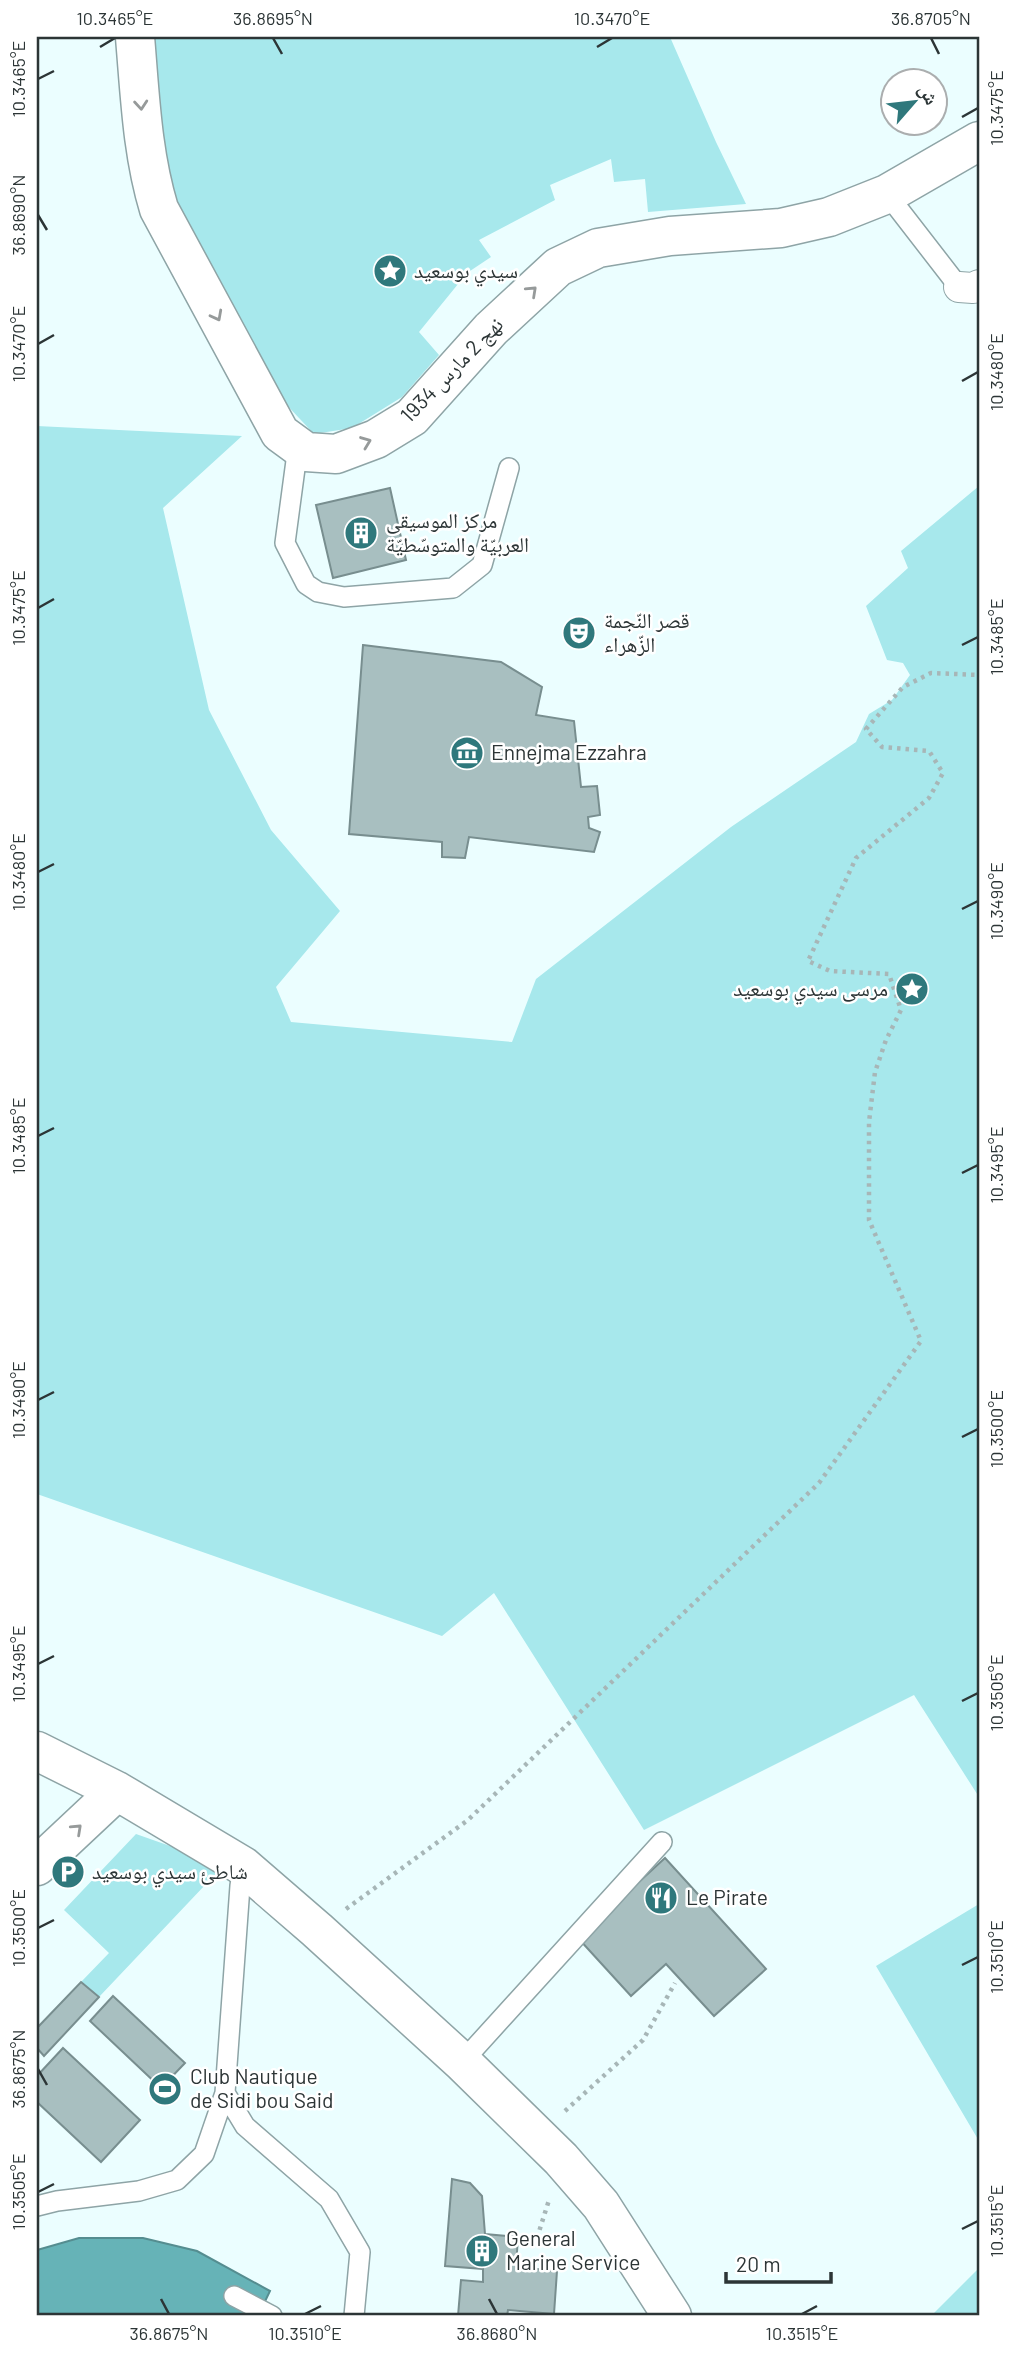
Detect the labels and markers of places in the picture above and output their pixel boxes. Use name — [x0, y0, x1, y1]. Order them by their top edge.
place icon: سيدي بوسعيد — [371, 252, 409, 290]
place label: سيدي بوسعيد — [414, 257, 518, 287]
place label: مركز الموسيقى العربيّة والمتوسّطيّة — [386, 507, 529, 557]
building icon: مركز الموسيقى العربيّة والمتوسّطيّة — [342, 514, 380, 552]
place label: قصر النّجمة الزّهراء — [604, 607, 690, 656]
theatre icon: قصر النّجمة الزّهراء — [560, 614, 598, 652]
museum icon: Ennejma Ezzahra — [448, 734, 486, 772]
place label: Ennejma Ezzahra — [491, 739, 647, 764]
place icon: مرسى سيدي بوسعيد — [893, 970, 931, 1008]
place label: مرسى سيدي بوسعيد — [733, 975, 888, 1005]
parking icon: شاطئ سيدي بوسعيد — [49, 1853, 87, 1891]
place label: شاطئ سيدي بوسعيد — [92, 1858, 248, 1888]
restaurant icon: Le Pirate — [642, 1879, 680, 1917]
place label: Le Pirate — [686, 1884, 768, 1909]
place label: Club Nautique de Sidi bou Said — [190, 2063, 334, 2112]
sports icon: Club Nautique de Sidi bou Said — [146, 2070, 184, 2108]
place label: General Marine Service — [506, 2225, 640, 2274]
building icon: General Marine Service — [463, 2232, 501, 2270]

